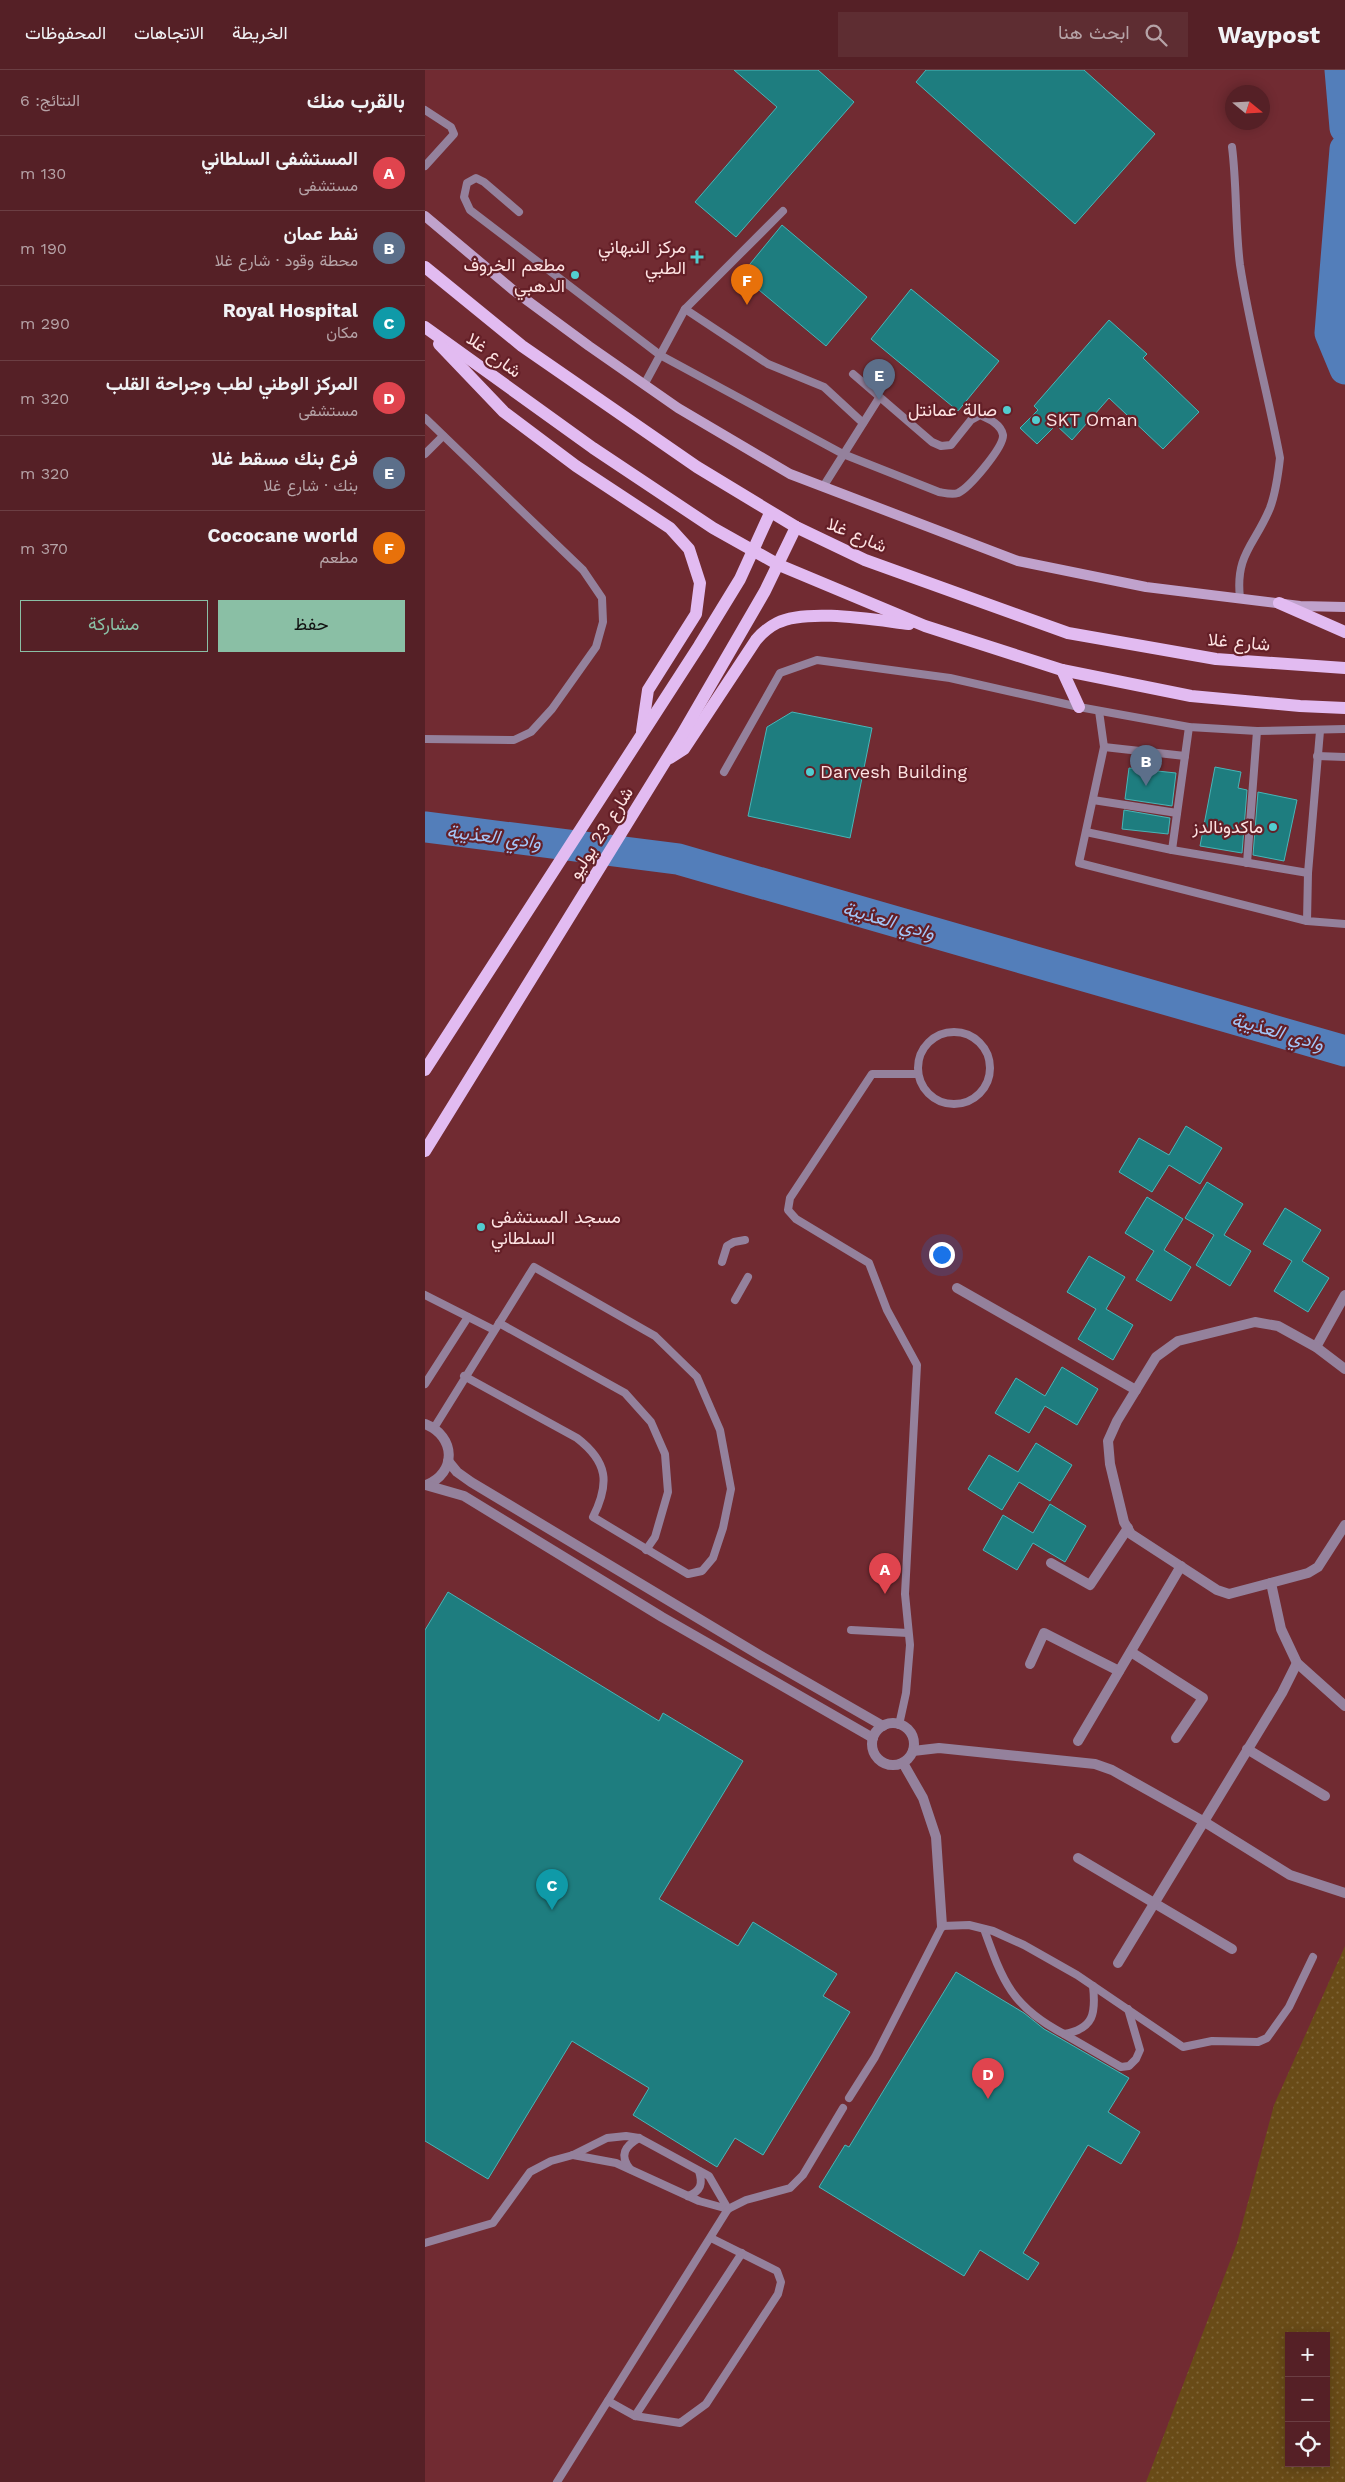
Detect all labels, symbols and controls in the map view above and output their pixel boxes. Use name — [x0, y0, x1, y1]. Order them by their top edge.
search box — [838, 12, 1188, 57]
text: ابحث هنا — [1058, 21, 1130, 44]
icon: search — [1142, 21, 1170, 49]
text: Waypost — [1218, 21, 1320, 49]
text: المحفوظات — [25, 22, 106, 43]
text: الاتجاهات — [134, 22, 204, 43]
text: الخريطة — [232, 22, 288, 43]
north arrow — [1225, 85, 1270, 130]
text: بالقرب منك — [307, 88, 405, 113]
text: النتائج: 6 — [20, 91, 80, 110]
text: المستشفى السلطاني — [201, 147, 358, 170]
text: 130 m — [20, 164, 66, 183]
text: A — [384, 164, 394, 183]
text: مستشفى — [298, 176, 358, 195]
text: نفط عمان — [283, 222, 358, 245]
place label: مركز النبهاني الطبي — [598, 236, 686, 283]
text: 190 m — [20, 239, 67, 258]
text: B — [384, 239, 394, 258]
marker: مركز النبهاني الطبي — [690, 250, 704, 264]
text: محطة وقود · شارع غلا — [215, 251, 358, 270]
place label: مطعم الخروف الدهبي — [463, 254, 565, 301]
pin: F — [731, 264, 763, 305]
marker: مطعم الخروف الدهبي — [569, 269, 581, 281]
text: Royal Hospital — [223, 299, 358, 322]
text: 290 m — [20, 314, 70, 333]
text: C — [384, 314, 394, 333]
text: مكان — [326, 323, 358, 342]
street label: شارع غلا — [462, 328, 526, 383]
pin: E — [863, 359, 895, 400]
text: المركز الوطني لطب وجراحة القلب — [106, 372, 358, 395]
text: 320 m — [20, 389, 69, 408]
text: D — [383, 389, 395, 408]
place label: صالة عمانتل — [908, 399, 997, 421]
text: مستشفى — [298, 401, 358, 420]
marker: صالة عمانتل — [1001, 404, 1013, 416]
place label: SKT Oman — [1046, 409, 1138, 430]
marker: SKT Oman — [1030, 414, 1042, 426]
text: فرع بنك مسقط غلا — [211, 447, 358, 470]
text: 320 m — [20, 464, 69, 483]
text: E — [384, 464, 394, 483]
text: بنك · شارع غلا — [263, 476, 358, 495]
street label: شارع غلا — [824, 513, 890, 558]
text: Cococane world — [207, 524, 358, 547]
text: 370 m — [20, 539, 68, 558]
text: F — [384, 539, 394, 558]
text: مطعم — [319, 548, 358, 567]
button: مشاركة — [20, 600, 208, 652]
button: حفظ — [218, 600, 405, 652]
street label: شارع غلا — [1207, 628, 1271, 657]
pin: B — [1130, 745, 1162, 786]
place label: Darvesh Building — [820, 761, 967, 782]
marker: Darvesh Building — [804, 766, 816, 778]
street label: شارع 23 يوليو — [564, 783, 639, 884]
place label: ماكدونالدز — [1191, 816, 1263, 838]
water label: وادي العذيبة — [445, 819, 543, 858]
marker: ماكدونالدز — [1267, 821, 1279, 833]
water label: وادي العذيبة — [839, 896, 938, 949]
water label: وادي العذيبة — [1228, 1007, 1327, 1060]
place label: مسجد المستشفى السلطاني — [491, 1206, 621, 1253]
marker: مسجد المستشفى السلطاني — [475, 1221, 487, 1233]
your location — [929, 1242, 955, 1268]
pin: A — [869, 1553, 901, 1594]
pin: C — [536, 1869, 568, 1910]
pin: D — [972, 2058, 1004, 2099]
map controls — [1285, 2332, 1330, 2467]
button: + — [1285, 2332, 1330, 2377]
button: − — [1285, 2377, 1330, 2422]
button: locate — [1285, 2422, 1330, 2467]

